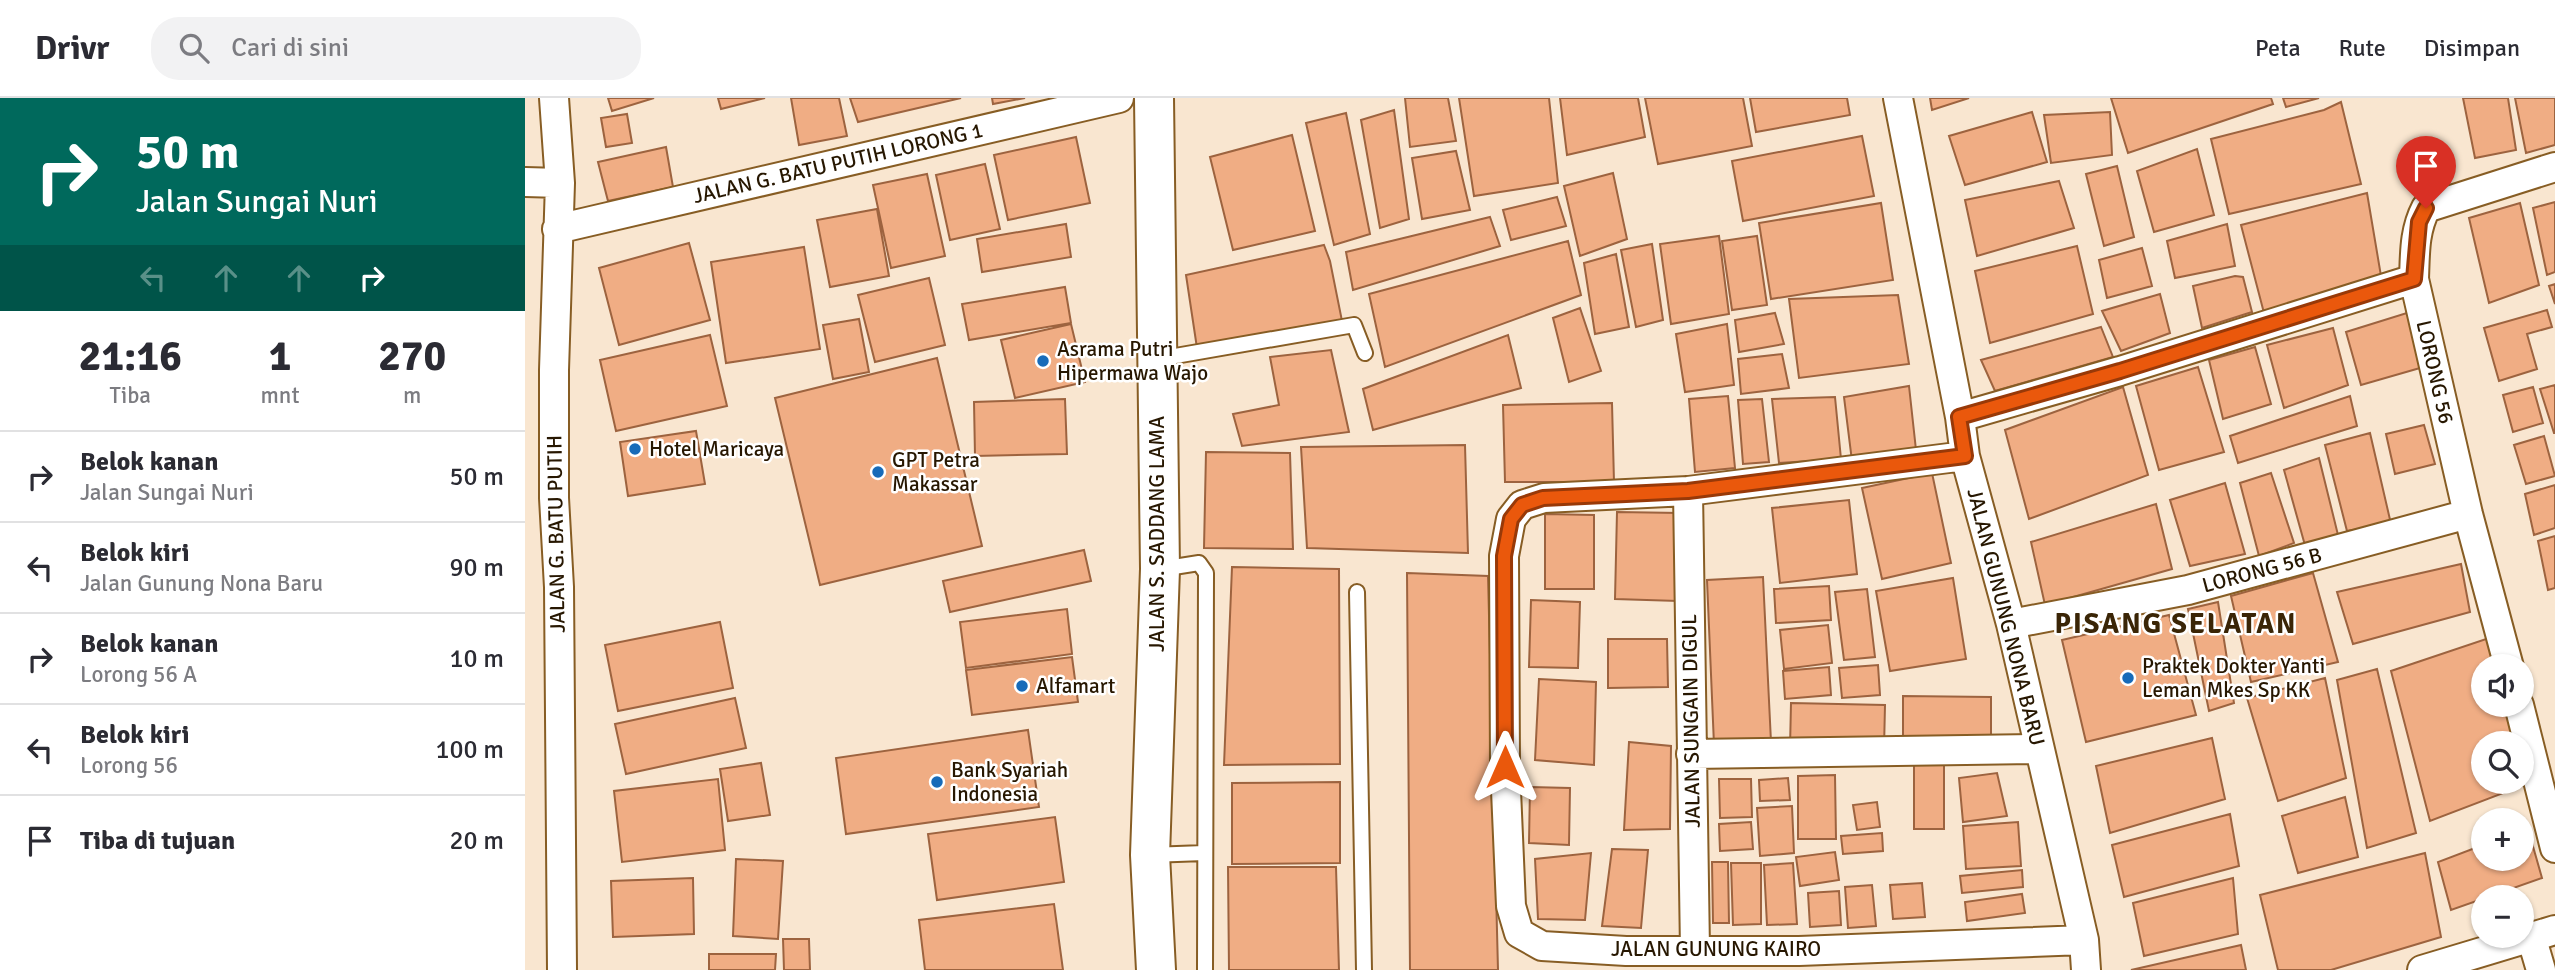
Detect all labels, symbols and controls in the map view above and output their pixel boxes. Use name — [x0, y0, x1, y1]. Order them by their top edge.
search box — [151, 17, 641, 80]
text: Drivr — [35, 28, 109, 69]
icon: search — [175, 29, 213, 67]
text: Cari di sini — [231, 32, 349, 64]
text: Peta — [2255, 33, 2301, 63]
text: Rute — [2339, 33, 2386, 63]
text: Disimpan — [2424, 33, 2520, 63]
street label: JALAN G. BATU PUTIH LORONG 1 — [691, 117, 985, 209]
text: 50 m — [136, 122, 239, 182]
icon: right — [21, 126, 112, 217]
pin — [2396, 136, 2456, 208]
icon: arrive — [2407, 147, 2445, 185]
text: Jalan Sungai Nuri — [136, 182, 378, 221]
icon: left — [134, 259, 172, 297]
icon: ahead — [207, 259, 245, 297]
icon: ahead — [280, 259, 318, 297]
icon: right — [353, 259, 391, 297]
street label: LORONG 56 — [2410, 318, 2460, 426]
text: 21:16 — [79, 331, 182, 382]
text: 1 — [269, 331, 291, 382]
text: 270 — [378, 331, 446, 382]
place label: Asrama Putri Hipermawa Wajo — [1057, 336, 1208, 386]
marker: Asrama Putri Hipermawa Wajo — [1035, 353, 1051, 369]
text: Tiba — [110, 381, 151, 410]
text: mnt — [261, 381, 299, 410]
text: m — [403, 381, 421, 410]
street label: JALAN S. SADDANG LAMA — [1144, 416, 1170, 652]
street label: JALAN G. BATU PUTIH — [541, 435, 571, 633]
place label: Hotel Maricaya — [649, 436, 784, 462]
marker: Hotel Maricaya — [627, 441, 643, 457]
text: Belok kanan — [80, 446, 218, 478]
place label: GPT Petra Makassar — [892, 447, 980, 497]
icon: right — [21, 458, 59, 496]
text: 50 m — [449, 461, 504, 493]
marker: GPT Petra Makassar — [870, 464, 886, 480]
text: Jalan Sungai Nuri — [80, 478, 254, 507]
street label: JALAN GUNUNG NONA BARU — [1961, 486, 2051, 748]
text: Belok kiri — [80, 537, 189, 569]
street label: LORONG 56 B — [2199, 542, 2325, 598]
icon: left — [21, 549, 59, 587]
text: 90 m — [449, 552, 504, 584]
text: Jalan Gunung Nona Baru — [80, 569, 323, 598]
district label: PISANG SELATAN — [2054, 607, 2298, 641]
street label: JALAN SUNGAIN DIGUL — [1676, 614, 1706, 828]
text: Belok kanan — [80, 628, 218, 660]
icon: right — [21, 640, 59, 678]
text: 10 m — [449, 643, 504, 675]
place label: Praktek Dokter Yanti Leman Mkes Sp KK — [2142, 653, 2325, 703]
map controls — [2471, 654, 2534, 948]
button: sound — [2471, 654, 2534, 717]
text: Lorong 56 A — [80, 660, 197, 689]
marker: Praktek Dokter Yanti Leman Mkes Sp KK — [2120, 670, 2136, 686]
place label: Alfamart — [1036, 673, 1115, 699]
marker: Alfamart — [1014, 678, 1030, 694]
text: Belok kiri — [80, 719, 189, 751]
position arrow — [1468, 730, 1542, 804]
icon: left — [21, 731, 59, 769]
button: search — [2471, 731, 2534, 794]
text: 100 m — [435, 734, 504, 766]
text: Lorong 56 — [80, 751, 178, 780]
place label: Bank Syariah Indonesia — [951, 757, 1068, 807]
marker: Bank Syariah Indonesia — [929, 774, 945, 790]
button: + — [2471, 808, 2534, 871]
icon: arrive — [21, 822, 59, 860]
text: Tiba di tujuan — [80, 825, 235, 857]
text: 20 m — [449, 825, 504, 857]
button: − — [2471, 885, 2534, 948]
street label: JALAN GUNUNG KAIRO — [1611, 936, 1821, 962]

